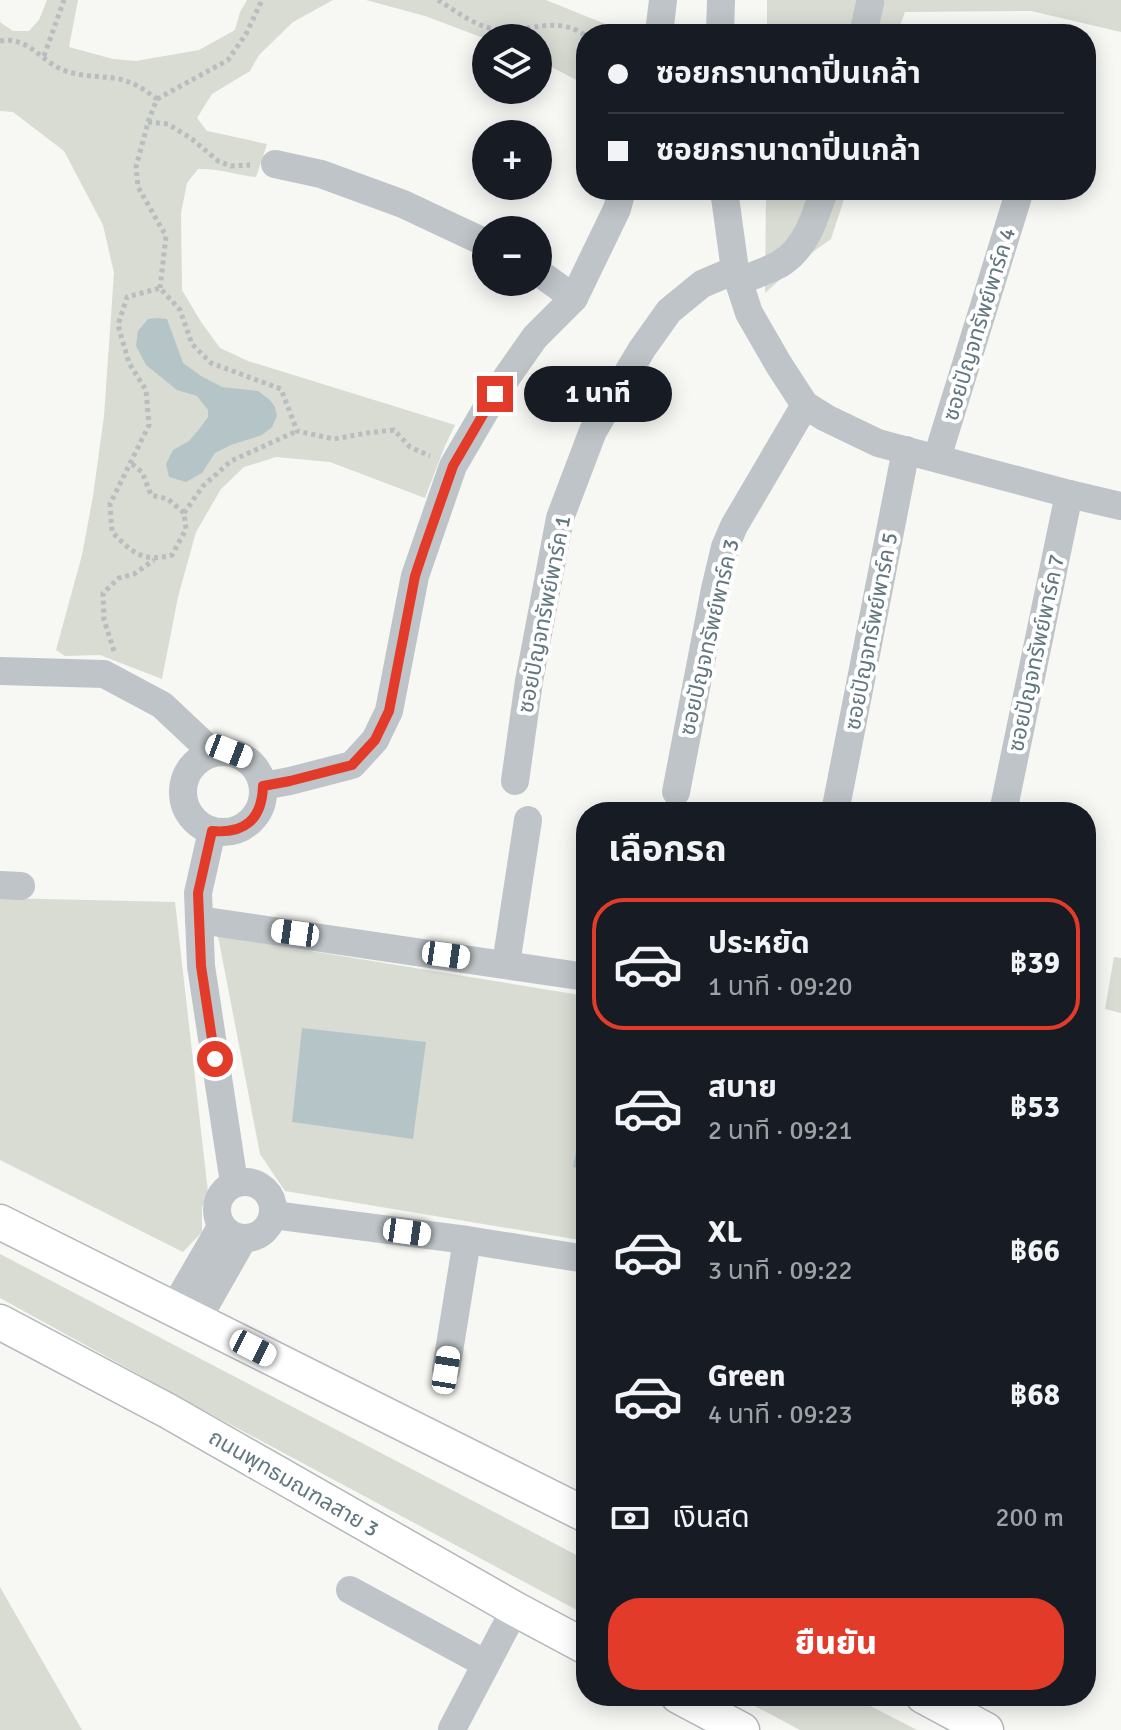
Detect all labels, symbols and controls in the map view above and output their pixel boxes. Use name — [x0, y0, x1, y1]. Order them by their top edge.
map controls — [472, 24, 552, 296]
button: layers — [472, 24, 552, 104]
text: ซอยกรานาดาปิ่นเกล้า — [656, 55, 921, 92]
button: + — [472, 120, 552, 200]
text: ซอยกรานาดาปิ่นเกล้า — [656, 132, 921, 169]
button: − — [472, 216, 552, 296]
street label: ซอยปัญจทรัพย์พาร์ค 4 — [937, 224, 1021, 424]
callout: 1 นาที — [523, 366, 671, 422]
route end — [477, 376, 513, 412]
text: 1 นาที — [565, 378, 631, 410]
street label: ซอยปัญจทรัพย์พาร์ค 1 — [512, 513, 576, 715]
street label: ซอยปัญจทรัพย์พาร์ค 5 — [839, 530, 903, 732]
street label: ซอยปัญจทรัพย์พาร์ค 3 — [673, 536, 745, 738]
street label: ซอยปัญจทรัพย์พาร์ค 7 — [1002, 552, 1070, 754]
car — [202, 731, 256, 771]
text: เลือกรถ — [608, 827, 727, 872]
car — [270, 918, 320, 948]
text: ประหยัด — [708, 925, 810, 962]
icon: car — [612, 928, 684, 1000]
car — [421, 940, 471, 970]
text: ฿39 — [1010, 945, 1060, 982]
text: 1 นาที · 09:20 — [708, 971, 853, 1003]
route start — [197, 1041, 233, 1077]
text: สบาย — [708, 1069, 777, 1106]
icon: car — [612, 1072, 684, 1144]
text: ฿53 — [1010, 1089, 1060, 1126]
text: 2 นาที · 09:21 — [708, 1115, 853, 1147]
text: XL — [708, 1214, 742, 1251]
icon: car — [612, 1216, 684, 1288]
car — [382, 1217, 432, 1247]
text: ฿66 — [1010, 1233, 1060, 1270]
text: 3 นาที · 09:22 — [708, 1255, 853, 1287]
car — [226, 1326, 280, 1370]
car — [430, 1344, 462, 1396]
text: Green — [708, 1358, 785, 1395]
icon: car — [612, 1360, 684, 1432]
text: ฿68 — [1010, 1377, 1060, 1414]
text: 4 นาที · 09:23 — [708, 1399, 853, 1431]
street label: ถนนพุทธมณฑลสาย 3 — [204, 1423, 384, 1543]
icon: cash — [608, 1496, 652, 1540]
text: เงินสด — [672, 1499, 750, 1536]
text: 200 m — [995, 1502, 1064, 1534]
button: ยืนยัน — [608, 1598, 1064, 1690]

